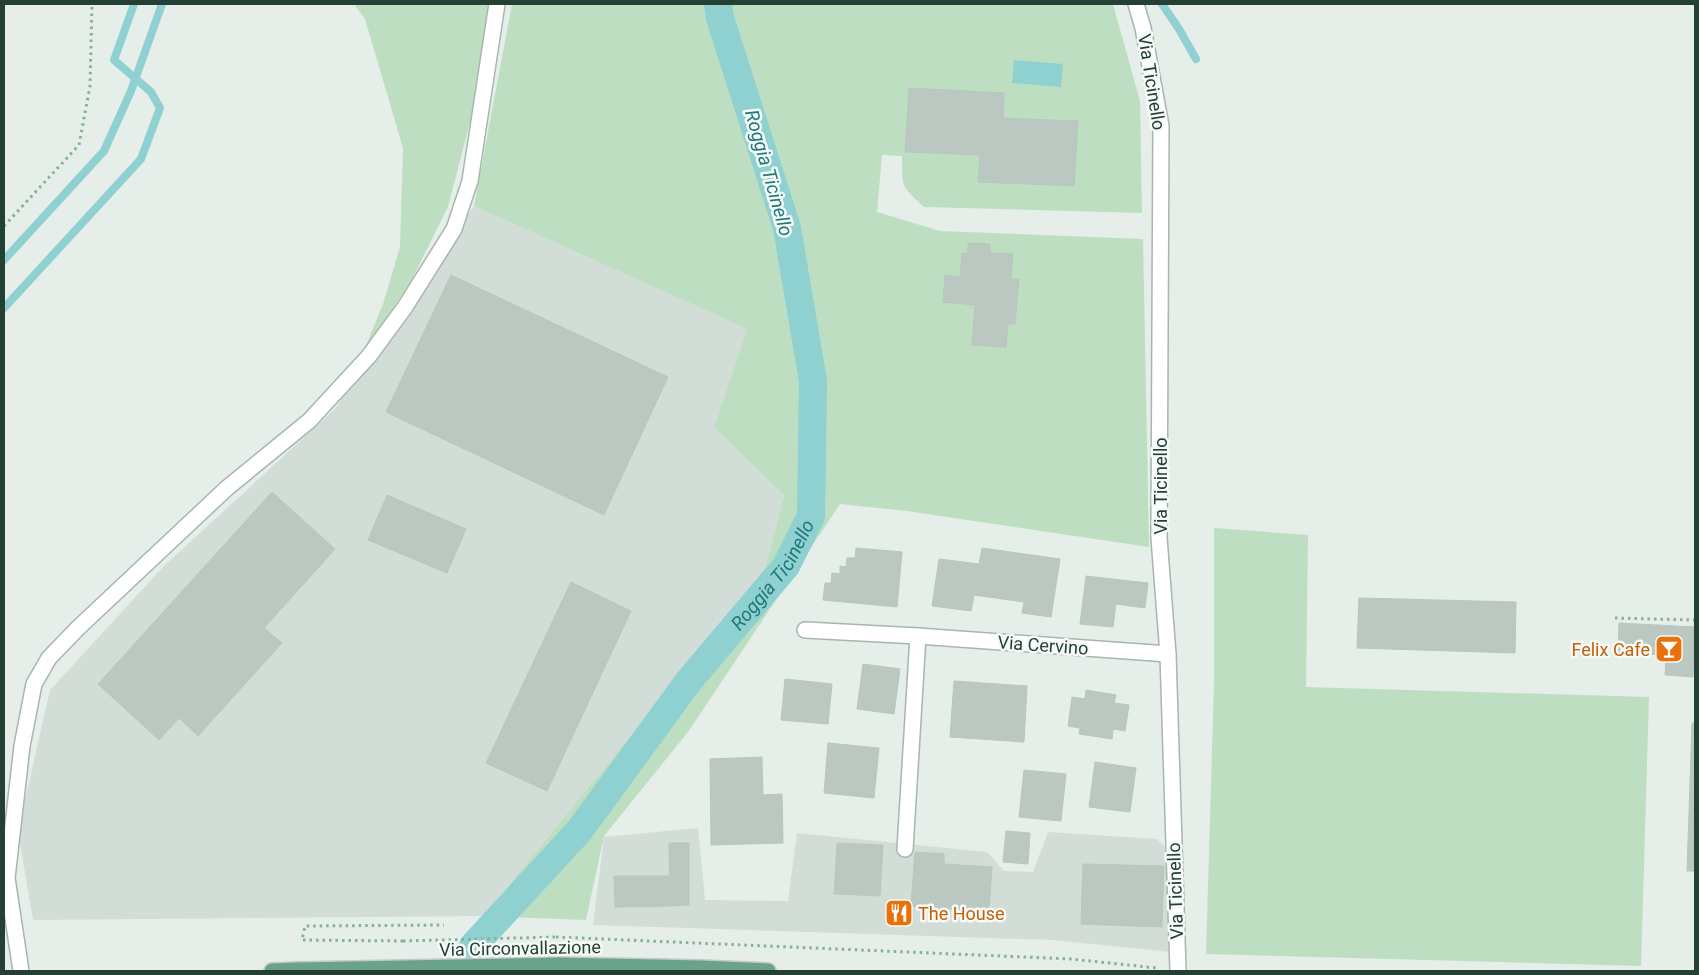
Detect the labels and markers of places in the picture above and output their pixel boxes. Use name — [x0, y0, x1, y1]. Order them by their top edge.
bar icon: Felix Cafe — [1654, 634, 1684, 664]
place label: Felix Cafe — [1571, 639, 1650, 660]
restaurant icon: The House — [884, 898, 914, 928]
place label: The House — [918, 903, 1005, 924]

